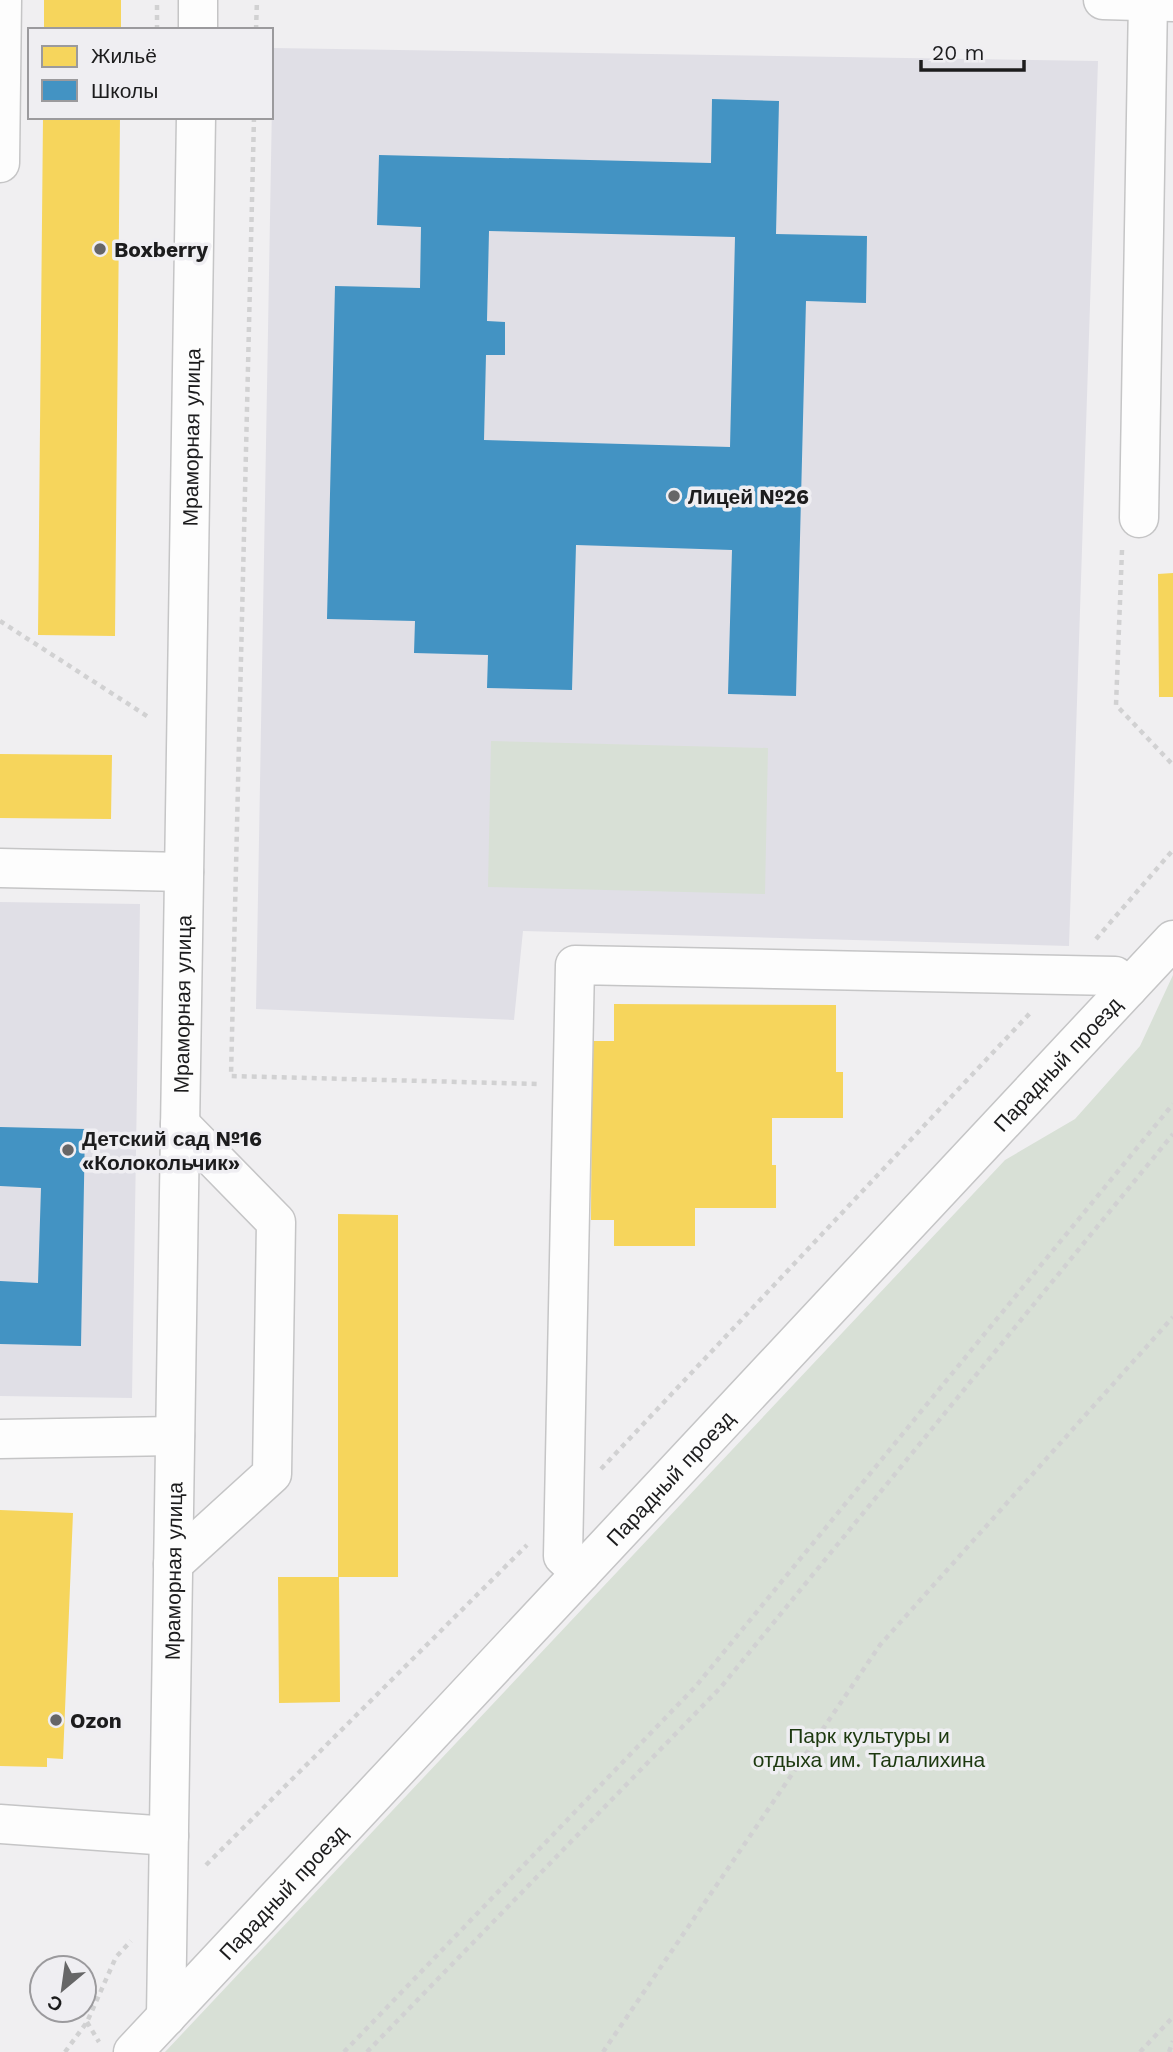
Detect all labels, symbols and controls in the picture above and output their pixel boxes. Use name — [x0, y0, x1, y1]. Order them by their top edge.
legend — [28, 28, 273, 119]
scale bar — [921, 28, 1024, 72]
text: 20 m — [932, 40, 984, 65]
text: Жильё — [91, 43, 157, 68]
text: Школы — [91, 78, 158, 103]
place label: Boxberry — [114, 237, 208, 262]
marker: Boxberry — [92, 241, 108, 257]
street label: Мраморная улица — [177, 348, 205, 527]
place label: Лицей №26 — [688, 484, 809, 509]
marker: Лицей №26 — [666, 488, 682, 504]
street label: Мраморная улица — [168, 914, 196, 1093]
street label: Парадный проезд — [988, 991, 1126, 1136]
place label: Детский сад №16 «Колокольчик» — [82, 1126, 262, 1175]
marker: Детский сад №16 «Колокольчик» — [60, 1142, 76, 1158]
street label: Парадный проезд — [601, 1405, 739, 1551]
street label: Мраморная улица — [159, 1481, 187, 1660]
place label: Ozon — [70, 1708, 122, 1733]
marker: Ozon — [48, 1712, 64, 1728]
park label: Парк культуры и отдыха им. Талалихина — [753, 1723, 986, 1772]
street label: Парадный проезд — [214, 1819, 352, 1965]
north arrow — [28, 1954, 98, 2024]
text: С — [43, 1990, 67, 2017]

